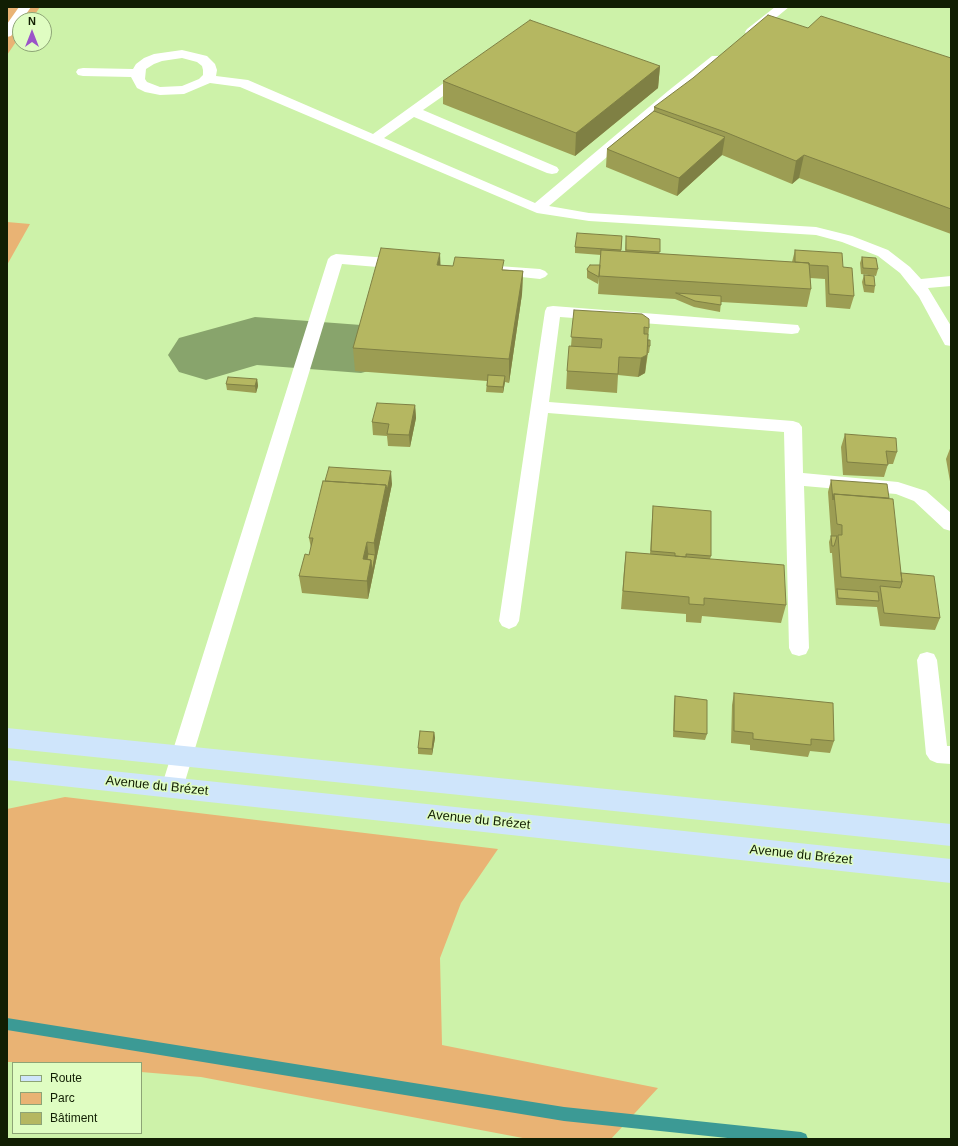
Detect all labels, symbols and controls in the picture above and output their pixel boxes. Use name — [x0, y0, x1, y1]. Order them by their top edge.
north arrow — [12, 12, 52, 52]
text: N — [28, 15, 36, 27]
street label: Avenue du Brézet — [105, 773, 209, 799]
street label: Avenue du Brézet — [427, 807, 531, 833]
street label: Avenue du Brézet — [749, 842, 853, 868]
legend — [12, 1062, 142, 1134]
text: Route — [50, 1071, 82, 1085]
text: Parc — [50, 1091, 75, 1105]
text: Bâtiment — [50, 1111, 97, 1125]

